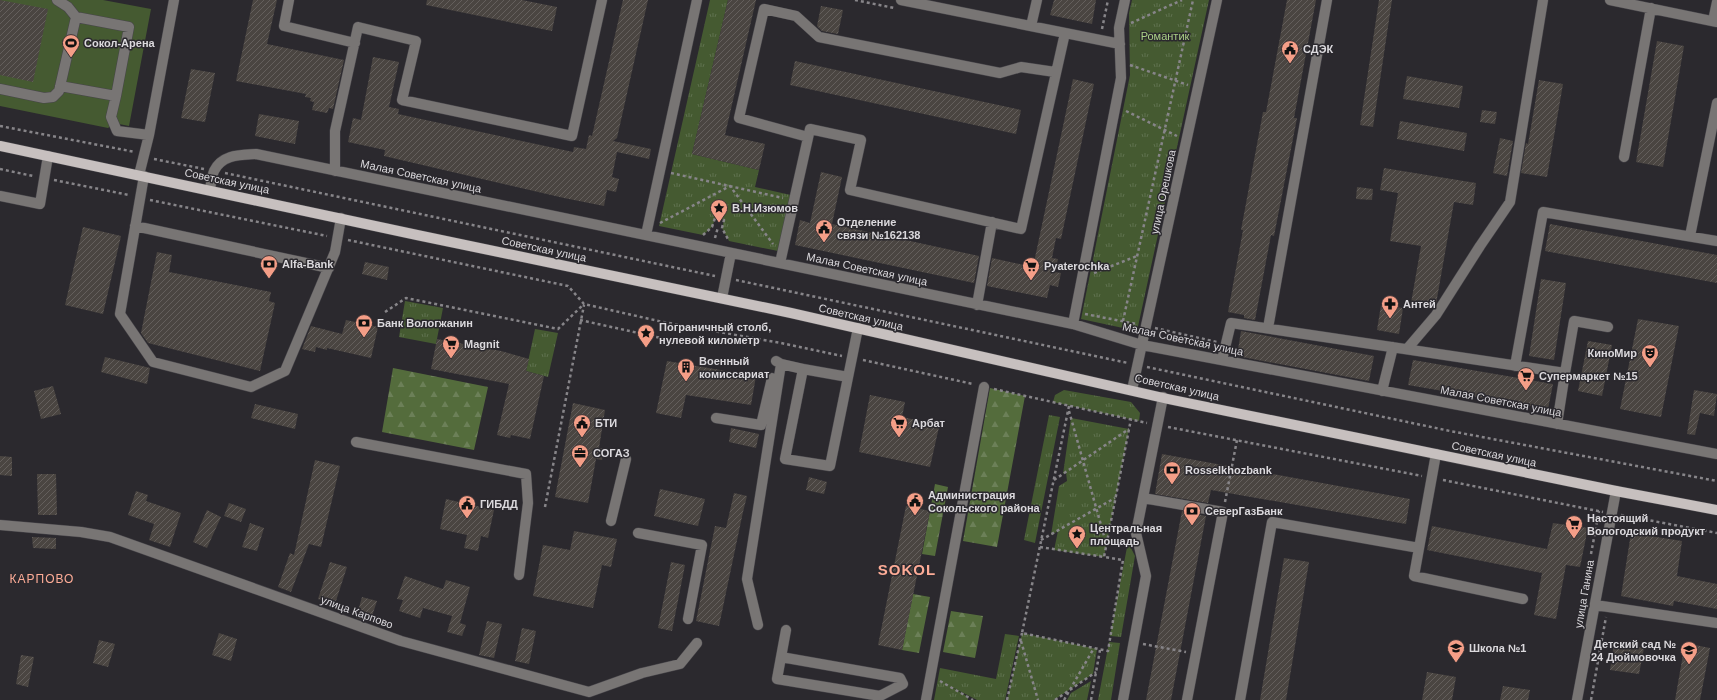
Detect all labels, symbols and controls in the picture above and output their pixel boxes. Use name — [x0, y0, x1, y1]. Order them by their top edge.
park label: Романтик — [1141, 30, 1190, 42]
sports icon: Сокол-Арена — [61, 33, 81, 58]
place label: Сокол-Арена — [84, 37, 156, 49]
public building icon: СДЭК — [1280, 39, 1300, 64]
place label: СДЭК — [1303, 43, 1333, 55]
street label: улица Орешкова — [1148, 148, 1178, 235]
street label: Малая Советская улица — [359, 157, 483, 195]
street label: Советская улица — [184, 166, 271, 196]
place icon: В.Н.Изюмов — [709, 198, 729, 223]
place label: В.Н.Изюмов — [732, 202, 798, 214]
place label: Отделение связи №162138 — [837, 216, 920, 241]
public building icon: Отделение связи №162138 — [814, 218, 834, 243]
street label: Советская улица — [501, 234, 588, 264]
street label: Малая Советская улица — [805, 250, 929, 288]
bank icon: Alfa-Bank — [259, 254, 279, 279]
supermarket icon: Pyaterochka — [1021, 256, 1041, 281]
place label: Alfa-Bank — [282, 258, 334, 270]
place label: Pyaterochka — [1044, 260, 1110, 272]
pharmacy icon: Антей — [1380, 294, 1400, 319]
place label: Антей — [1403, 298, 1436, 310]
street label: Советская улица — [818, 301, 905, 333]
bank icon: Банк Вологжанин — [354, 313, 374, 338]
place label: Банк Вологжанин — [377, 317, 473, 329]
street label: Малая Советская улица — [1121, 320, 1245, 358]
place label: Пограничный столб, нулевой километр — [659, 321, 771, 346]
place icon: Пограничный столб, нулевой километр — [636, 323, 656, 348]
supermarket icon: Magnit — [441, 334, 461, 359]
place label: Magnit — [464, 338, 500, 350]
theatre icon: КиноМир — [1640, 343, 1660, 368]
place label: КиноМир — [1588, 347, 1637, 359]
place label: Военный комиссариат — [699, 355, 770, 380]
building icon: Военный комиссариат — [676, 357, 696, 382]
supermarket icon: Супермаркет №15 — [1516, 366, 1536, 391]
place label: Супермаркет №15 — [1539, 370, 1638, 382]
street label: Советская улица — [1134, 371, 1221, 403]
street label: Малая Советская улица — [1439, 383, 1564, 419]
public building icon: БТИ — [572, 413, 592, 438]
supermarket icon: Арбат — [889, 413, 909, 438]
place label: БТИ — [595, 417, 617, 429]
place label: Арбат — [912, 417, 946, 429]
street label: Советская улица — [1451, 439, 1538, 469]
office icon: СОГАЗ — [570, 443, 590, 468]
place label: СОГАЗ — [593, 447, 630, 459]
bank icon: Rosselkhozbank — [1162, 460, 1182, 485]
place label: Rosselkhozbank — [1185, 464, 1273, 476]
place label: Администрация Сокольского района — [928, 489, 1041, 514]
public building icon: Администрация Сокольского района — [905, 491, 925, 516]
public building icon: ГИБДД — [457, 494, 477, 519]
place label: ГИБДД — [480, 498, 518, 510]
bank icon: СеверГазБанк — [1182, 501, 1202, 526]
place label: СеверГазБанк — [1205, 505, 1283, 517]
place label: Настоящий Вологодский продукт — [1587, 512, 1706, 537]
supermarket icon: Настоящий Вологодский продукт — [1564, 514, 1584, 539]
place label: Центральная площадь — [1090, 522, 1162, 547]
place icon: Центральная площадь — [1067, 524, 1087, 549]
street label: улица Ганина — [1572, 558, 1596, 629]
district label: SOKOL — [878, 561, 936, 578]
district label: КАРПОВО — [10, 572, 74, 586]
street label: улица Карпово — [319, 593, 395, 631]
school or university icon: Школа №1 — [1446, 638, 1466, 663]
place label: Детский сад № 24 Дюймовочка — [1591, 638, 1677, 663]
school or university icon: Детский сад № 24 Дюймовочка — [1679, 640, 1699, 665]
place label: Школа №1 — [1469, 642, 1526, 654]

